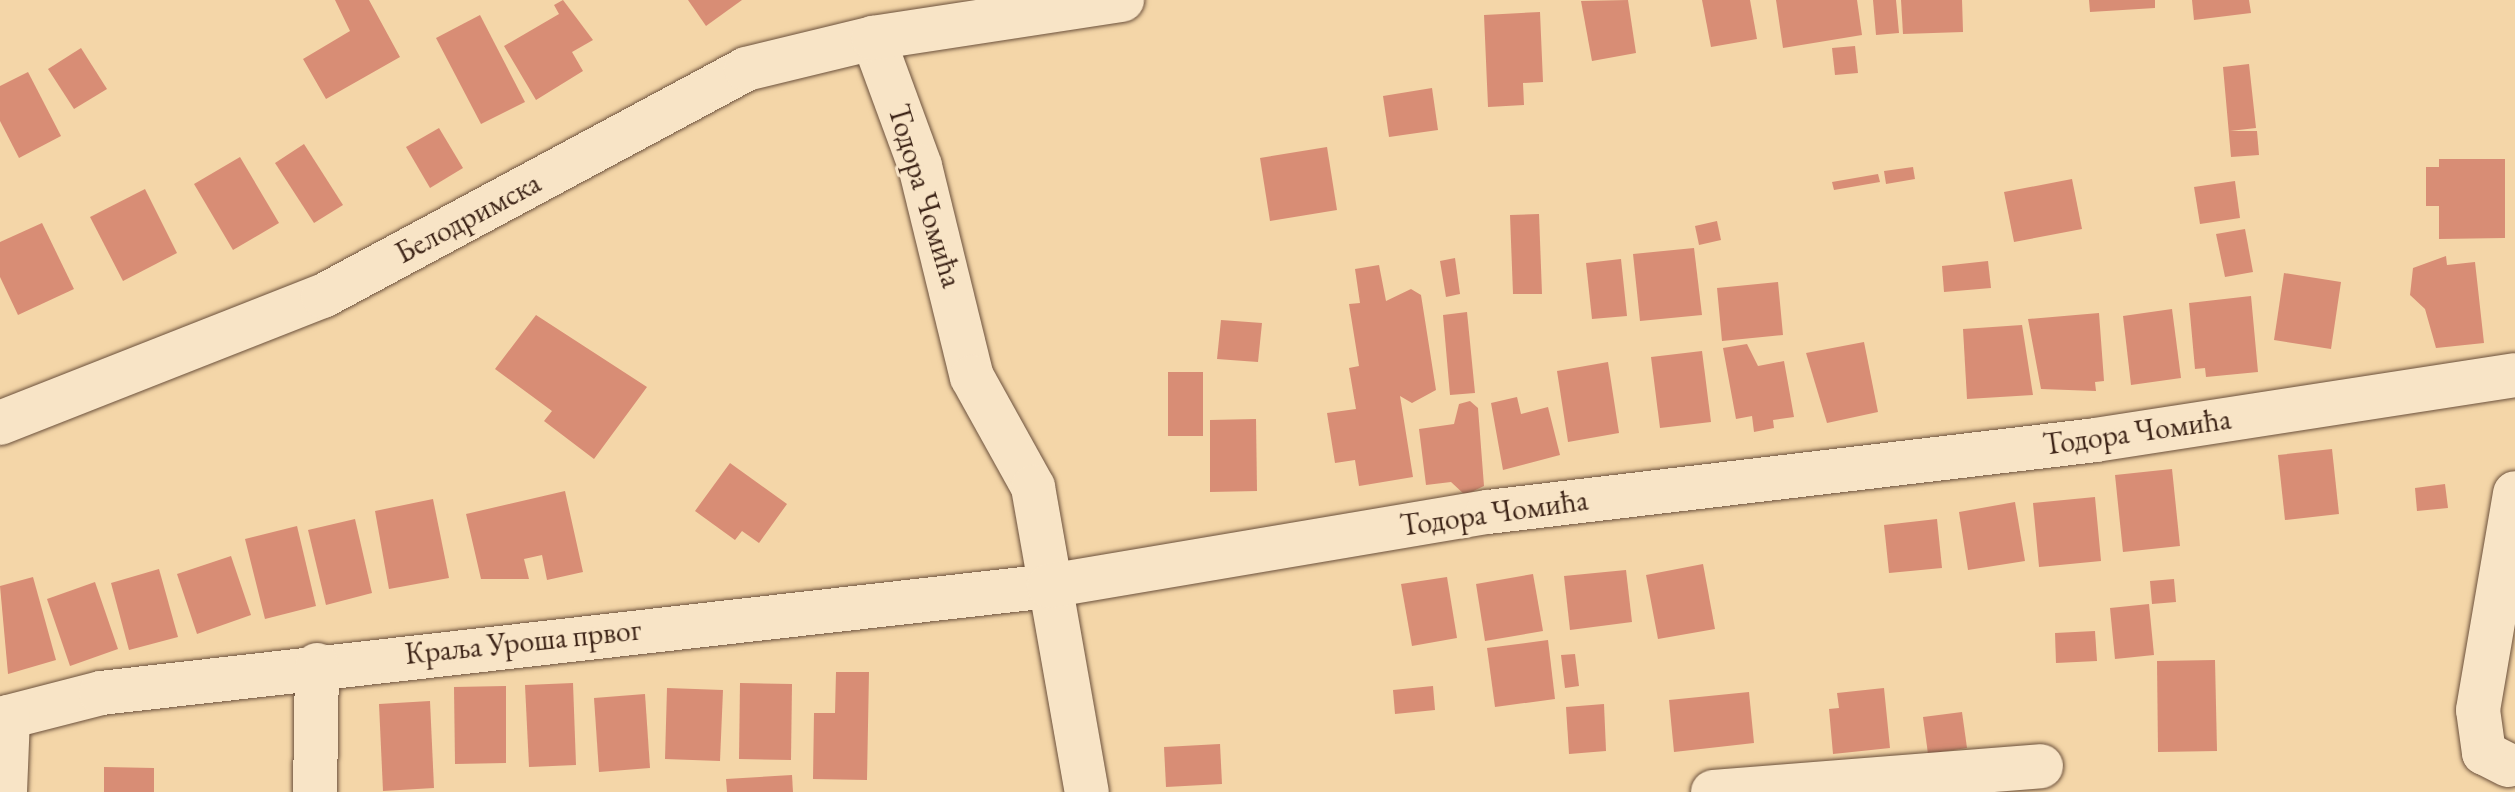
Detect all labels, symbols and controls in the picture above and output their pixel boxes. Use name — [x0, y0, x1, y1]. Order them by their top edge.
street label: Тодора Чомића — [880, 100, 970, 292]
street label: Белодримска — [389, 165, 547, 271]
street label: Тодора Чомића — [2041, 401, 2233, 463]
street label: Тодора Чомића — [1398, 482, 1590, 544]
street label: Краља Уроша првог — [403, 612, 643, 672]

